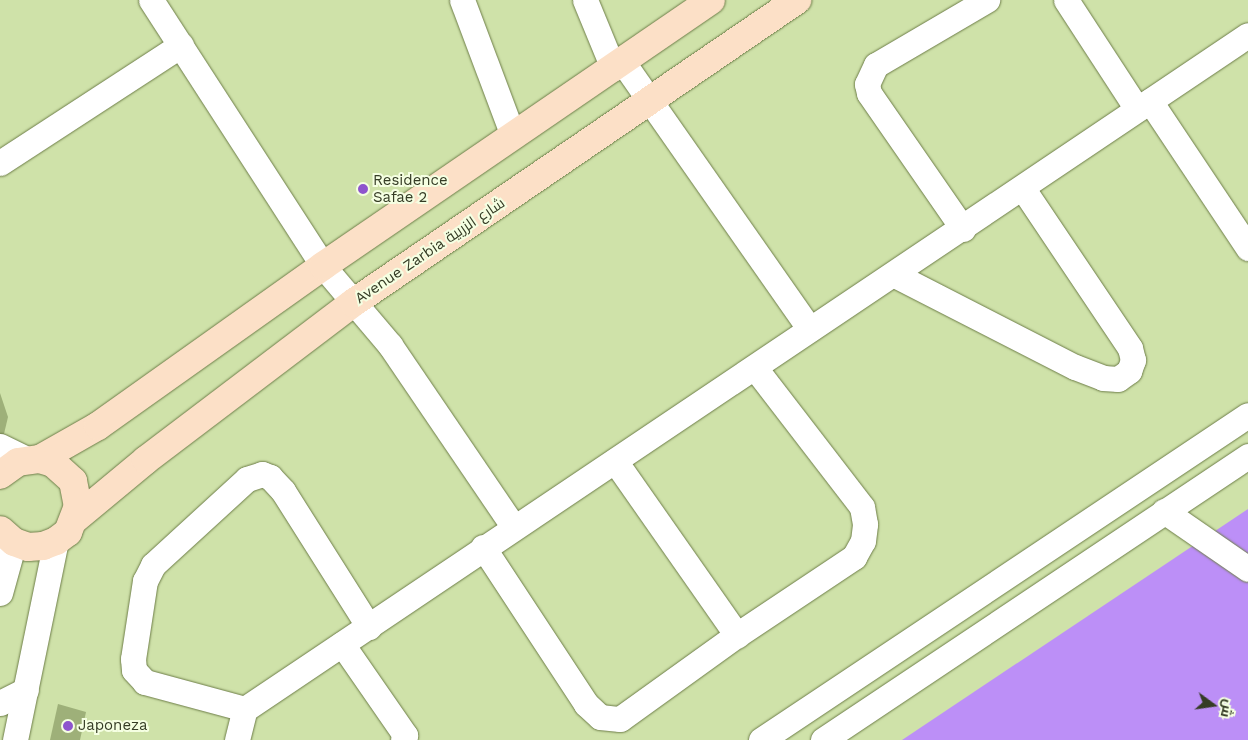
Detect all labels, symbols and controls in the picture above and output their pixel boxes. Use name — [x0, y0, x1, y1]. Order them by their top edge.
place label: Residence Safae 2 — [373, 171, 448, 206]
marker: Residence Safae 2 — [357, 183, 369, 195]
street label: Avenue Zarbia شارع الزربية — [352, 194, 508, 308]
north arrow — [1188, 680, 1238, 730]
text: ش — [1218, 698, 1237, 719]
place label: Japoneza — [78, 717, 148, 735]
marker: Japoneza — [62, 720, 74, 732]

